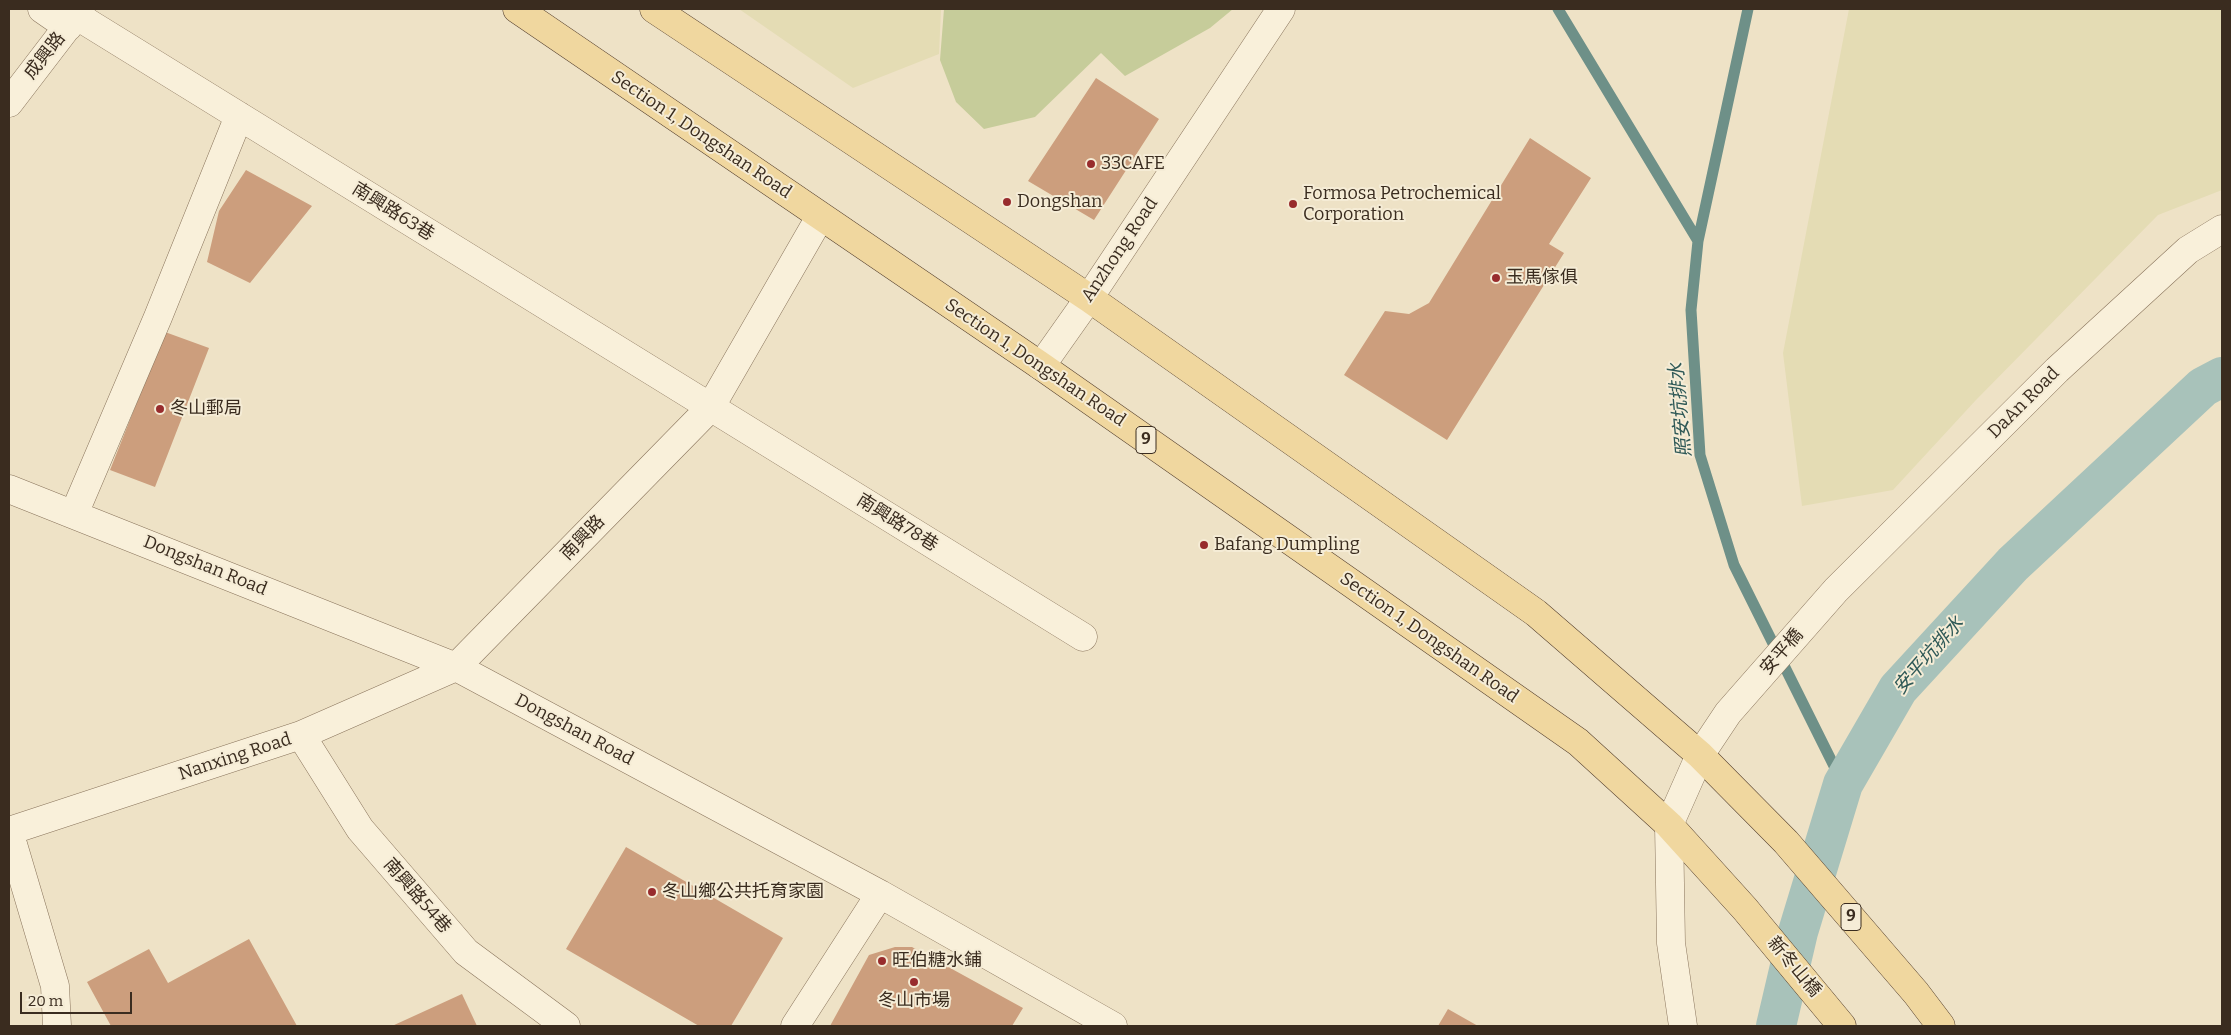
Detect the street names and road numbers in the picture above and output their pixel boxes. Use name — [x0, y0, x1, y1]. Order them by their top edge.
street label: 成興路 — [20, 28, 70, 84]
street label: Section 1, Dongshan Road — [607, 66, 795, 204]
street label: 南興路63巷 — [348, 178, 438, 246]
street label: Anzhong Road — [1077, 194, 1163, 306]
street label: Section 1, Dongshan Road — [941, 294, 1129, 432]
street label: DaAn Road — [1984, 363, 2064, 443]
road number: 9 — [1136, 426, 1156, 454]
street label: 南興路78巷 — [852, 490, 942, 556]
street label: 南興路 — [556, 511, 610, 565]
street label: Dongshan Road — [140, 531, 270, 601]
street label: Section 1, Dongshan Road — [1336, 568, 1522, 708]
street label: 安平橋 — [1756, 625, 1808, 679]
street label: Dongshan Road — [511, 690, 637, 770]
street label: Nanxing Road — [176, 729, 294, 785]
street label: 南興路54巷 — [379, 854, 455, 938]
road number: 9 — [1841, 904, 1861, 930]
street label: 新冬山橋 — [1763, 932, 1825, 1002]

